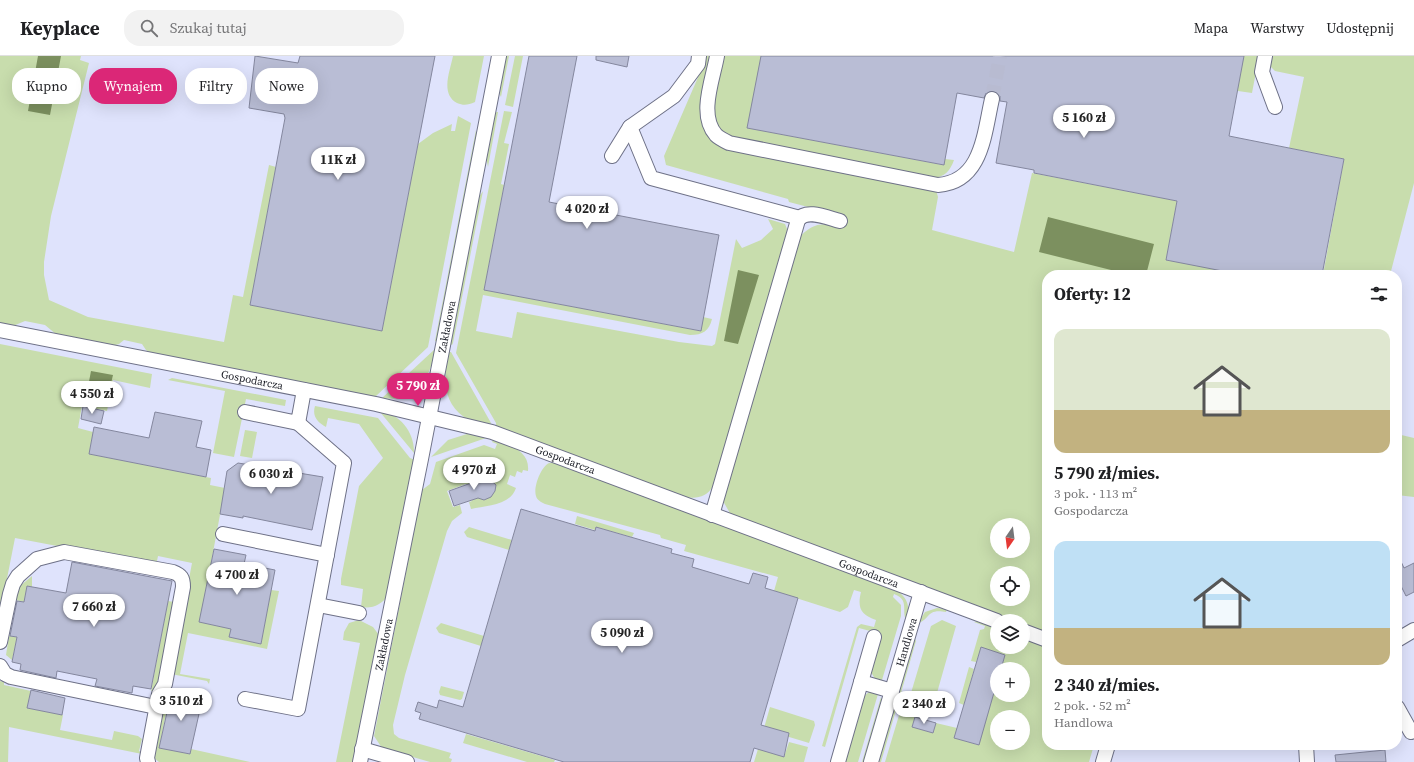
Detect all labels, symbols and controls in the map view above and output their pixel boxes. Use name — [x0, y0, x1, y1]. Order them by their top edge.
search box — [124, 10, 404, 46]
text: Keyplace — [20, 15, 100, 41]
icon: search — [138, 17, 160, 39]
text: Szukaj tutaj — [170, 17, 247, 38]
text: Mapa — [1194, 18, 1228, 38]
text: Warstwy — [1250, 18, 1304, 38]
text: Udostępnij — [1326, 18, 1394, 38]
chip: Kupno — [12, 68, 81, 104]
chip: Wynajem — [89, 68, 177, 104]
chip: Filtry — [185, 68, 247, 104]
chip: Nowe — [255, 68, 318, 104]
pin: 5 160 zł — [1043, 105, 1125, 139]
text: 5 160 zł — [1062, 109, 1106, 126]
pin: 11K zł — [305, 147, 371, 181]
text: 11K zł — [320, 151, 356, 168]
pin: 4 020 zł — [546, 196, 628, 230]
text: 4 020 zł — [565, 200, 609, 217]
text: Oferty: 12 — [1054, 282, 1131, 306]
icon: filters — [1368, 283, 1390, 305]
street label: Zakładowa — [435, 299, 460, 354]
icon: home — [1186, 355, 1258, 427]
street label: Gospodarcza — [220, 367, 285, 394]
pin: 5 790 zł — [377, 373, 459, 407]
text: 5 790 zł — [396, 377, 440, 394]
pin: 4 550 zł — [51, 381, 133, 415]
text: 4 550 zł — [70, 385, 114, 402]
street label: Gospodarcza — [533, 442, 598, 478]
pin: 4 970 zł — [433, 457, 515, 491]
pin: 6 030 zł — [230, 461, 312, 495]
text: 4 970 zł — [452, 461, 496, 478]
text: 5 790 zł/mies. — [1054, 461, 1160, 485]
text: 6 030 zł — [249, 465, 293, 482]
text: 3 pok. · 113 m² — [1054, 485, 1137, 502]
text: Gospodarcza — [1054, 502, 1128, 519]
north arrow — [990, 518, 1030, 558]
map controls — [990, 518, 1030, 750]
street label: Gospodarcza — [837, 555, 901, 592]
pin: 4 700 zł — [196, 562, 278, 596]
text: 4 700 zł — [215, 566, 259, 583]
button: locate — [990, 566, 1030, 606]
icon: home — [1186, 567, 1258, 639]
pin: 7 660 zł — [53, 594, 135, 628]
text: 7 660 zł — [72, 598, 116, 615]
button: layers — [990, 614, 1030, 654]
street label: Handlowa — [892, 616, 921, 668]
street label: Zakładowa — [372, 617, 397, 672]
pin: 5 090 zł — [581, 620, 663, 654]
text: 5 090 zł — [600, 624, 644, 641]
button: + — [990, 662, 1030, 702]
text: 2 340 zł/mies. — [1054, 673, 1160, 697]
pin: 3 510 zł — [140, 688, 222, 722]
pin: 2 340 zł — [883, 691, 965, 725]
text: 3 510 zł — [159, 692, 203, 709]
text: 2 340 zł — [902, 695, 946, 712]
text: 2 pok. · 52 m² — [1054, 697, 1131, 714]
button: − — [990, 710, 1030, 750]
text: Handlowa — [1054, 714, 1113, 731]

